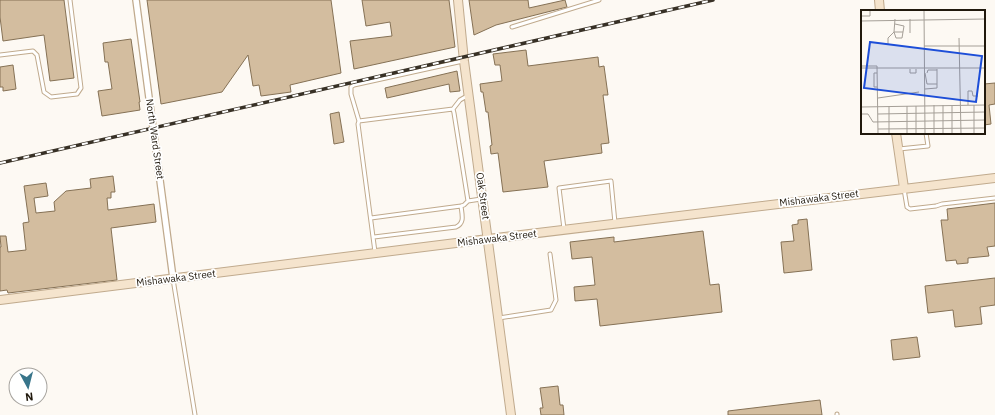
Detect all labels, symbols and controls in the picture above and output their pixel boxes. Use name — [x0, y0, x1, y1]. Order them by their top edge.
inset map — [861, 10, 985, 134]
street label: North Ward Street — [143, 98, 167, 181]
street label: Oak Street — [473, 172, 493, 221]
street label: Mishawaka Street — [779, 187, 860, 209]
street label: Mishawaka Street — [457, 227, 538, 249]
street label: Mishawaka Street — [136, 267, 217, 289]
north arrow — [8, 367, 48, 407]
text: N — [24, 389, 34, 404]

